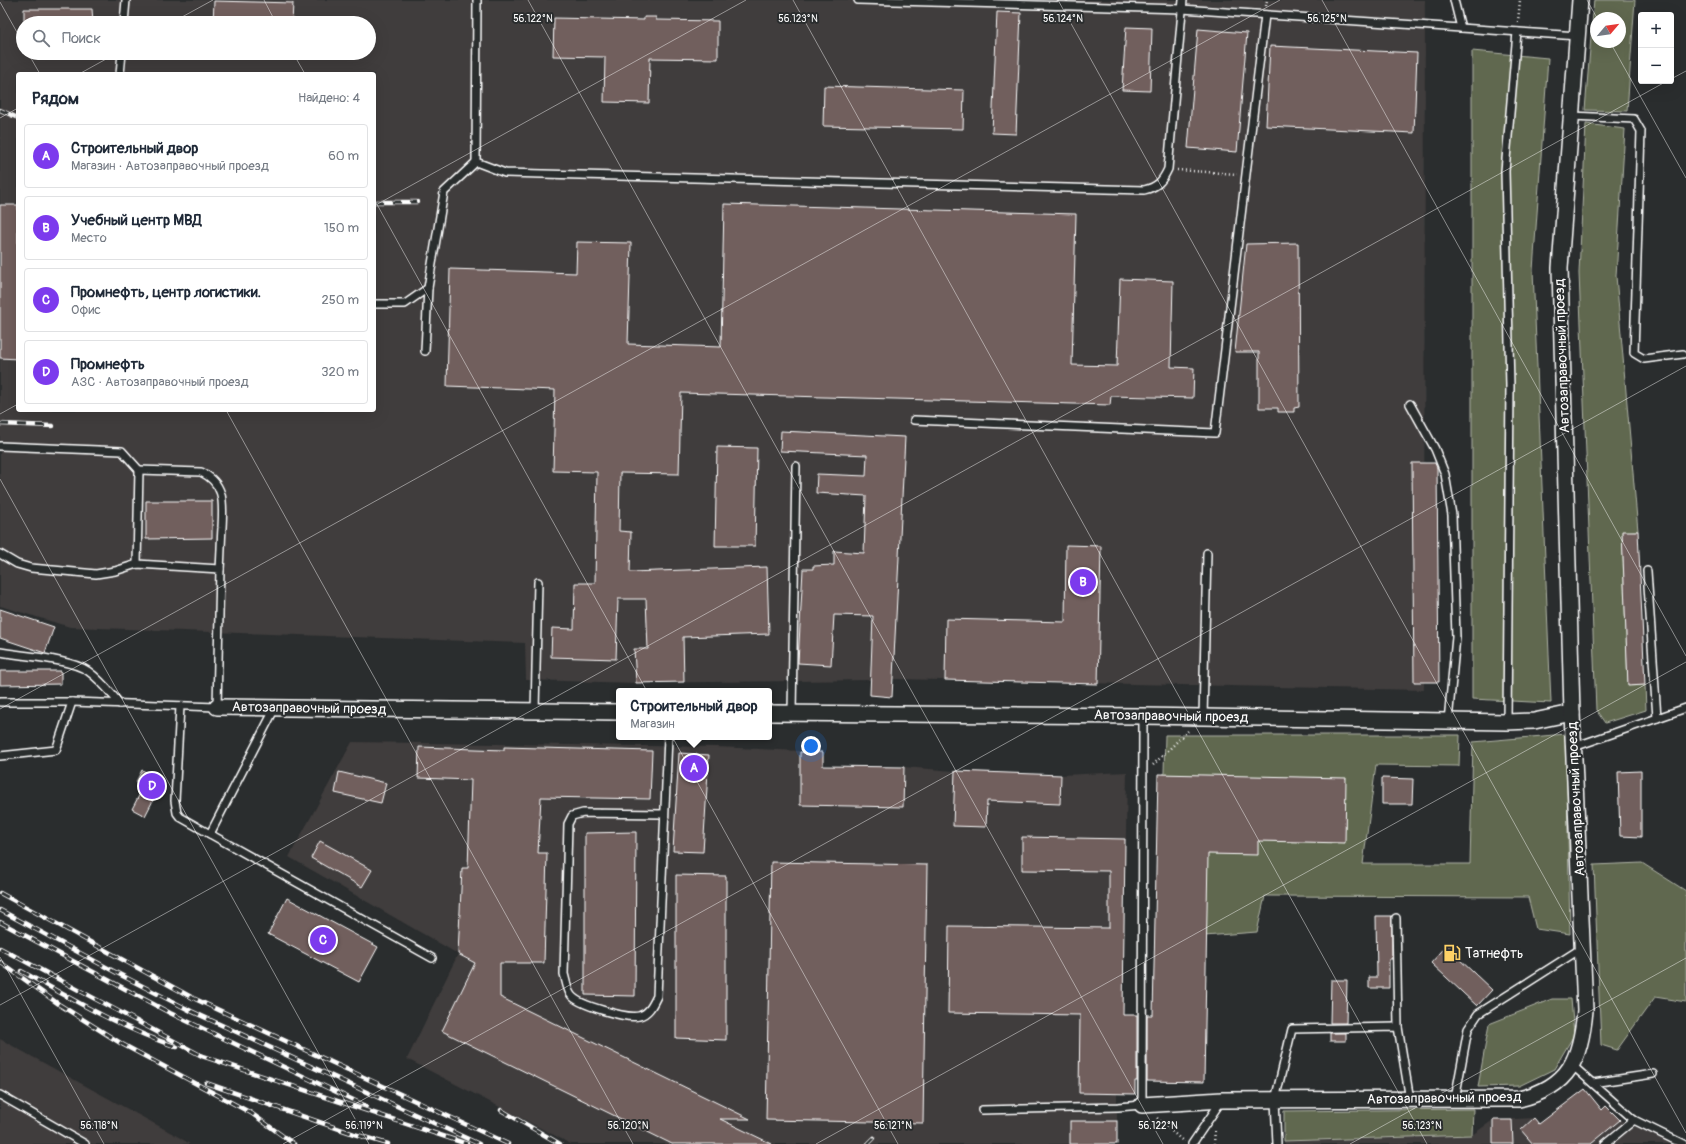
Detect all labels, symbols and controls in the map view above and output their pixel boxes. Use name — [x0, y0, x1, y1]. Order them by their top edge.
north arrow — [1590, 12, 1626, 48]
map controls — [1638, 12, 1674, 84]
button: + — [1638, 12, 1674, 48]
text: 56.122°N — [513, 13, 553, 25]
text: 56.123°N — [778, 13, 818, 25]
text: 56.124°N — [1043, 13, 1083, 25]
text: 56.125°N — [1307, 13, 1347, 25]
search box — [16, 16, 376, 60]
icon: search — [30, 27, 52, 49]
text: Поиск — [62, 29, 101, 48]
button: − — [1638, 48, 1674, 84]
text: Рядом — [32, 88, 79, 109]
text: Найдено: 4 — [298, 90, 360, 106]
text: Строительный двор — [71, 139, 198, 158]
text: A — [42, 148, 50, 164]
text: 60 m — [328, 148, 359, 164]
text: Магазин · Автозаправочный проезд — [71, 158, 269, 174]
text: Учебный центр МВД — [71, 211, 202, 230]
text: B — [42, 220, 50, 236]
text: 150 m — [324, 220, 359, 236]
text: Место — [71, 230, 107, 246]
street label: Автозаправочный проезд — [1551, 278, 1573, 434]
text: Промнефть, центр логистики. — [71, 283, 261, 302]
text: C — [42, 292, 50, 308]
text: 250 m — [321, 292, 359, 308]
text: Офис — [71, 302, 101, 318]
text: Промнефть — [71, 355, 145, 374]
text: D — [42, 364, 50, 380]
text: 320 m — [321, 364, 359, 380]
text: АЗС · Автозаправочный проезд — [71, 374, 249, 390]
pin: B — [1070, 567, 1096, 597]
popup — [616, 688, 772, 740]
text: Строительный двор — [630, 697, 758, 716]
street label: Автозаправочный проезд — [232, 698, 387, 718]
street label: Автозаправочный проезд — [1094, 706, 1249, 726]
text: Магазин — [630, 716, 675, 732]
street label: Автозаправочный проезд — [1563, 721, 1589, 877]
your location — [801, 736, 821, 756]
pin: A — [681, 753, 707, 783]
pin: D — [139, 771, 165, 801]
pin: C — [310, 925, 336, 955]
fuel station icon: Татнефть — [1442, 943, 1462, 963]
place label: Татнефть — [1465, 945, 1524, 962]
street label: Автозаправочный проезд — [1367, 1088, 1522, 1108]
text: 56.118°N — [80, 1120, 118, 1132]
text: 56.119°N — [345, 1120, 383, 1132]
text: 56.120°N — [608, 1120, 649, 1132]
text: 56.121°N — [874, 1120, 912, 1132]
text: 56.122°N — [1138, 1120, 1178, 1132]
text: 56.123°N — [1402, 1120, 1442, 1132]

